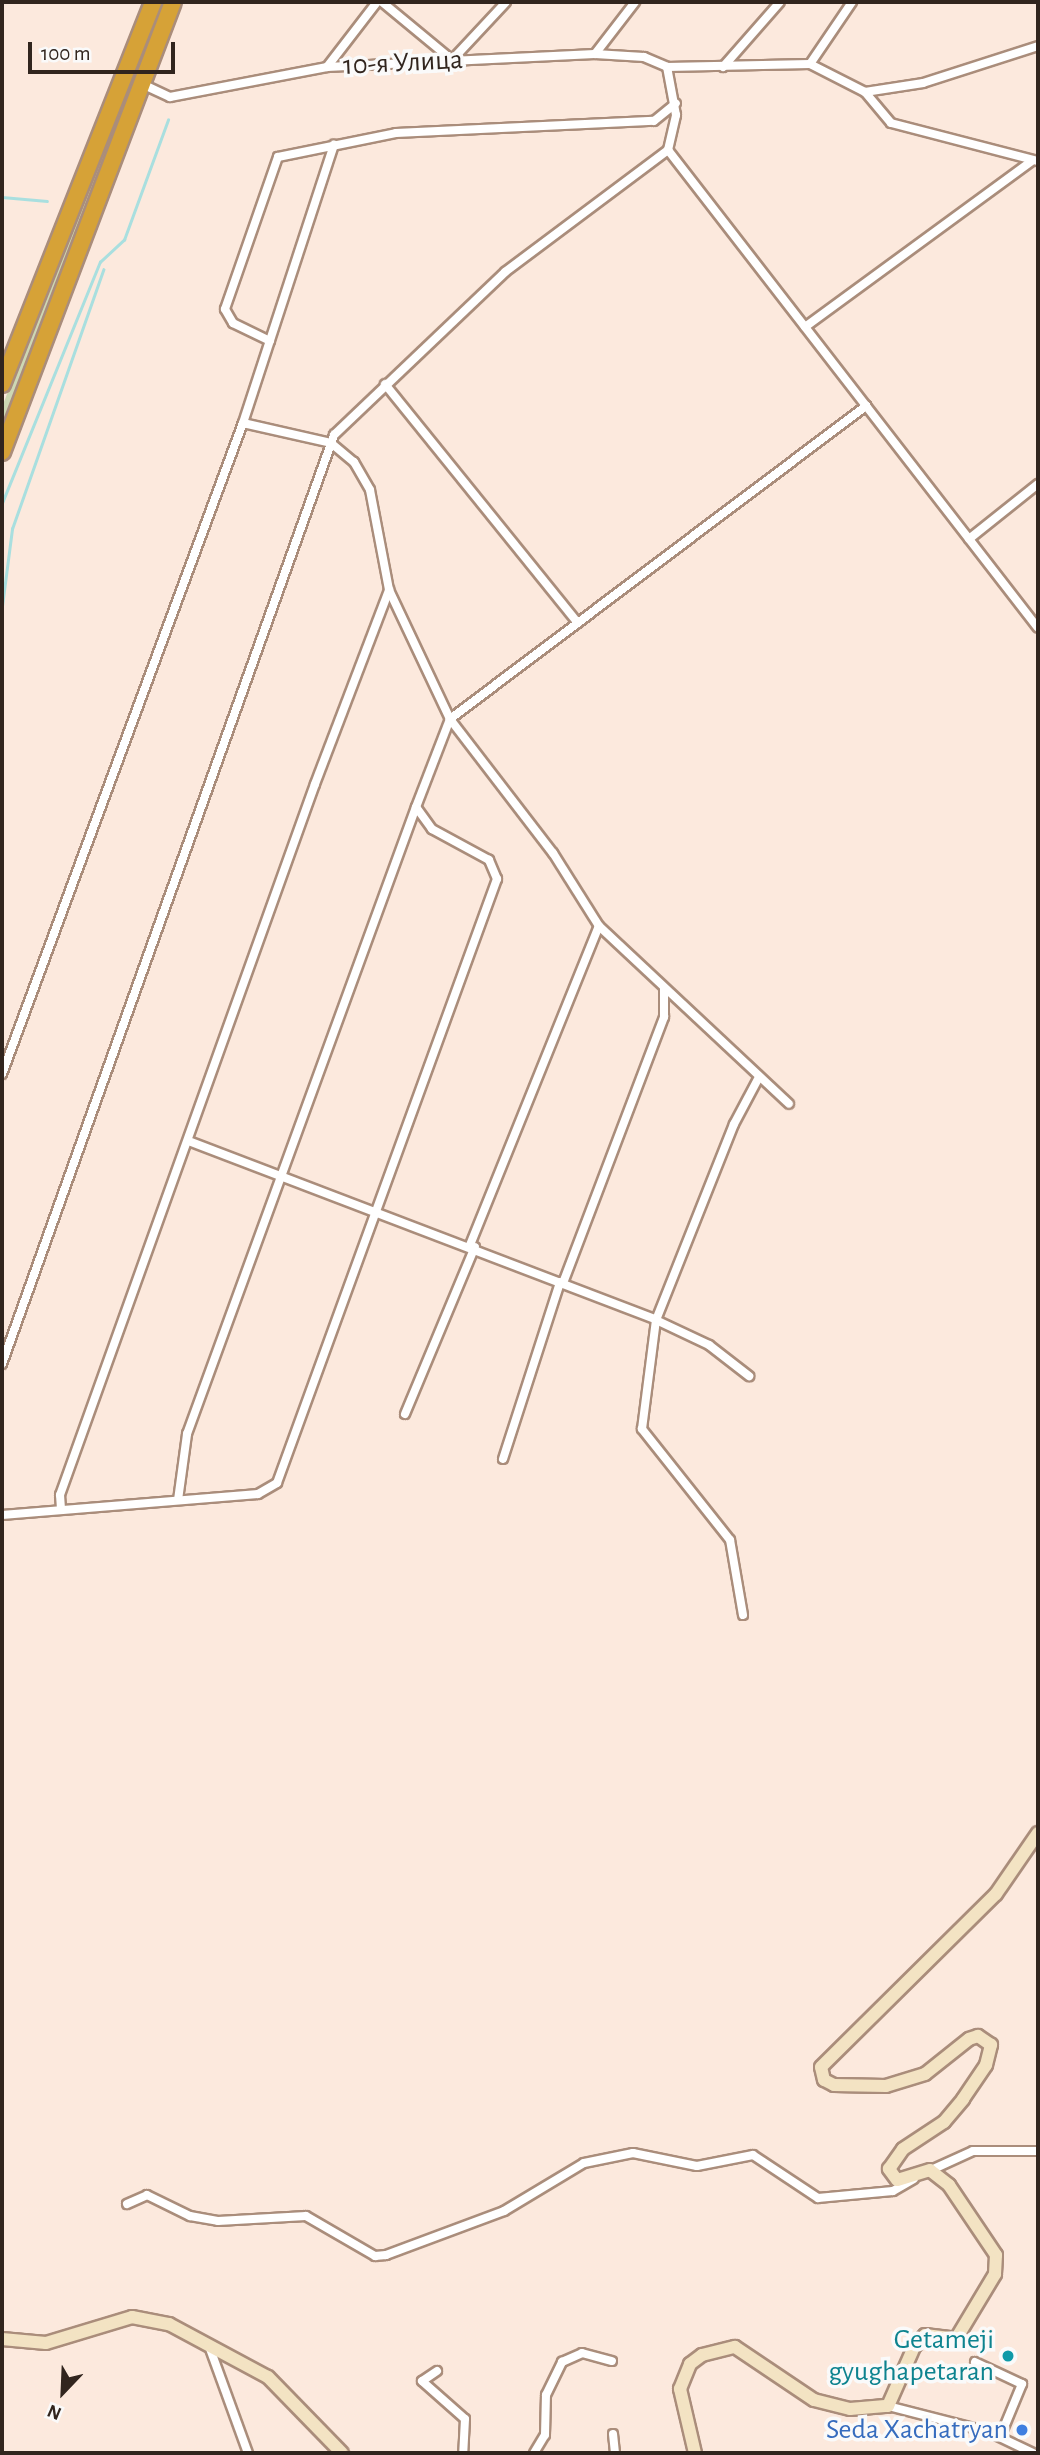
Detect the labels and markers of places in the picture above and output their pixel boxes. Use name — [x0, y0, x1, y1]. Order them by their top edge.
place label: Getameji gyughapetaran — [828, 2323, 994, 2389]
marker: Getameji gyughapetaran — [1000, 2348, 1016, 2364]
place label: Seda Xachatryan — [826, 2413, 1008, 2447]
marker: Seda Xachatryan — [1014, 2422, 1030, 2438]

